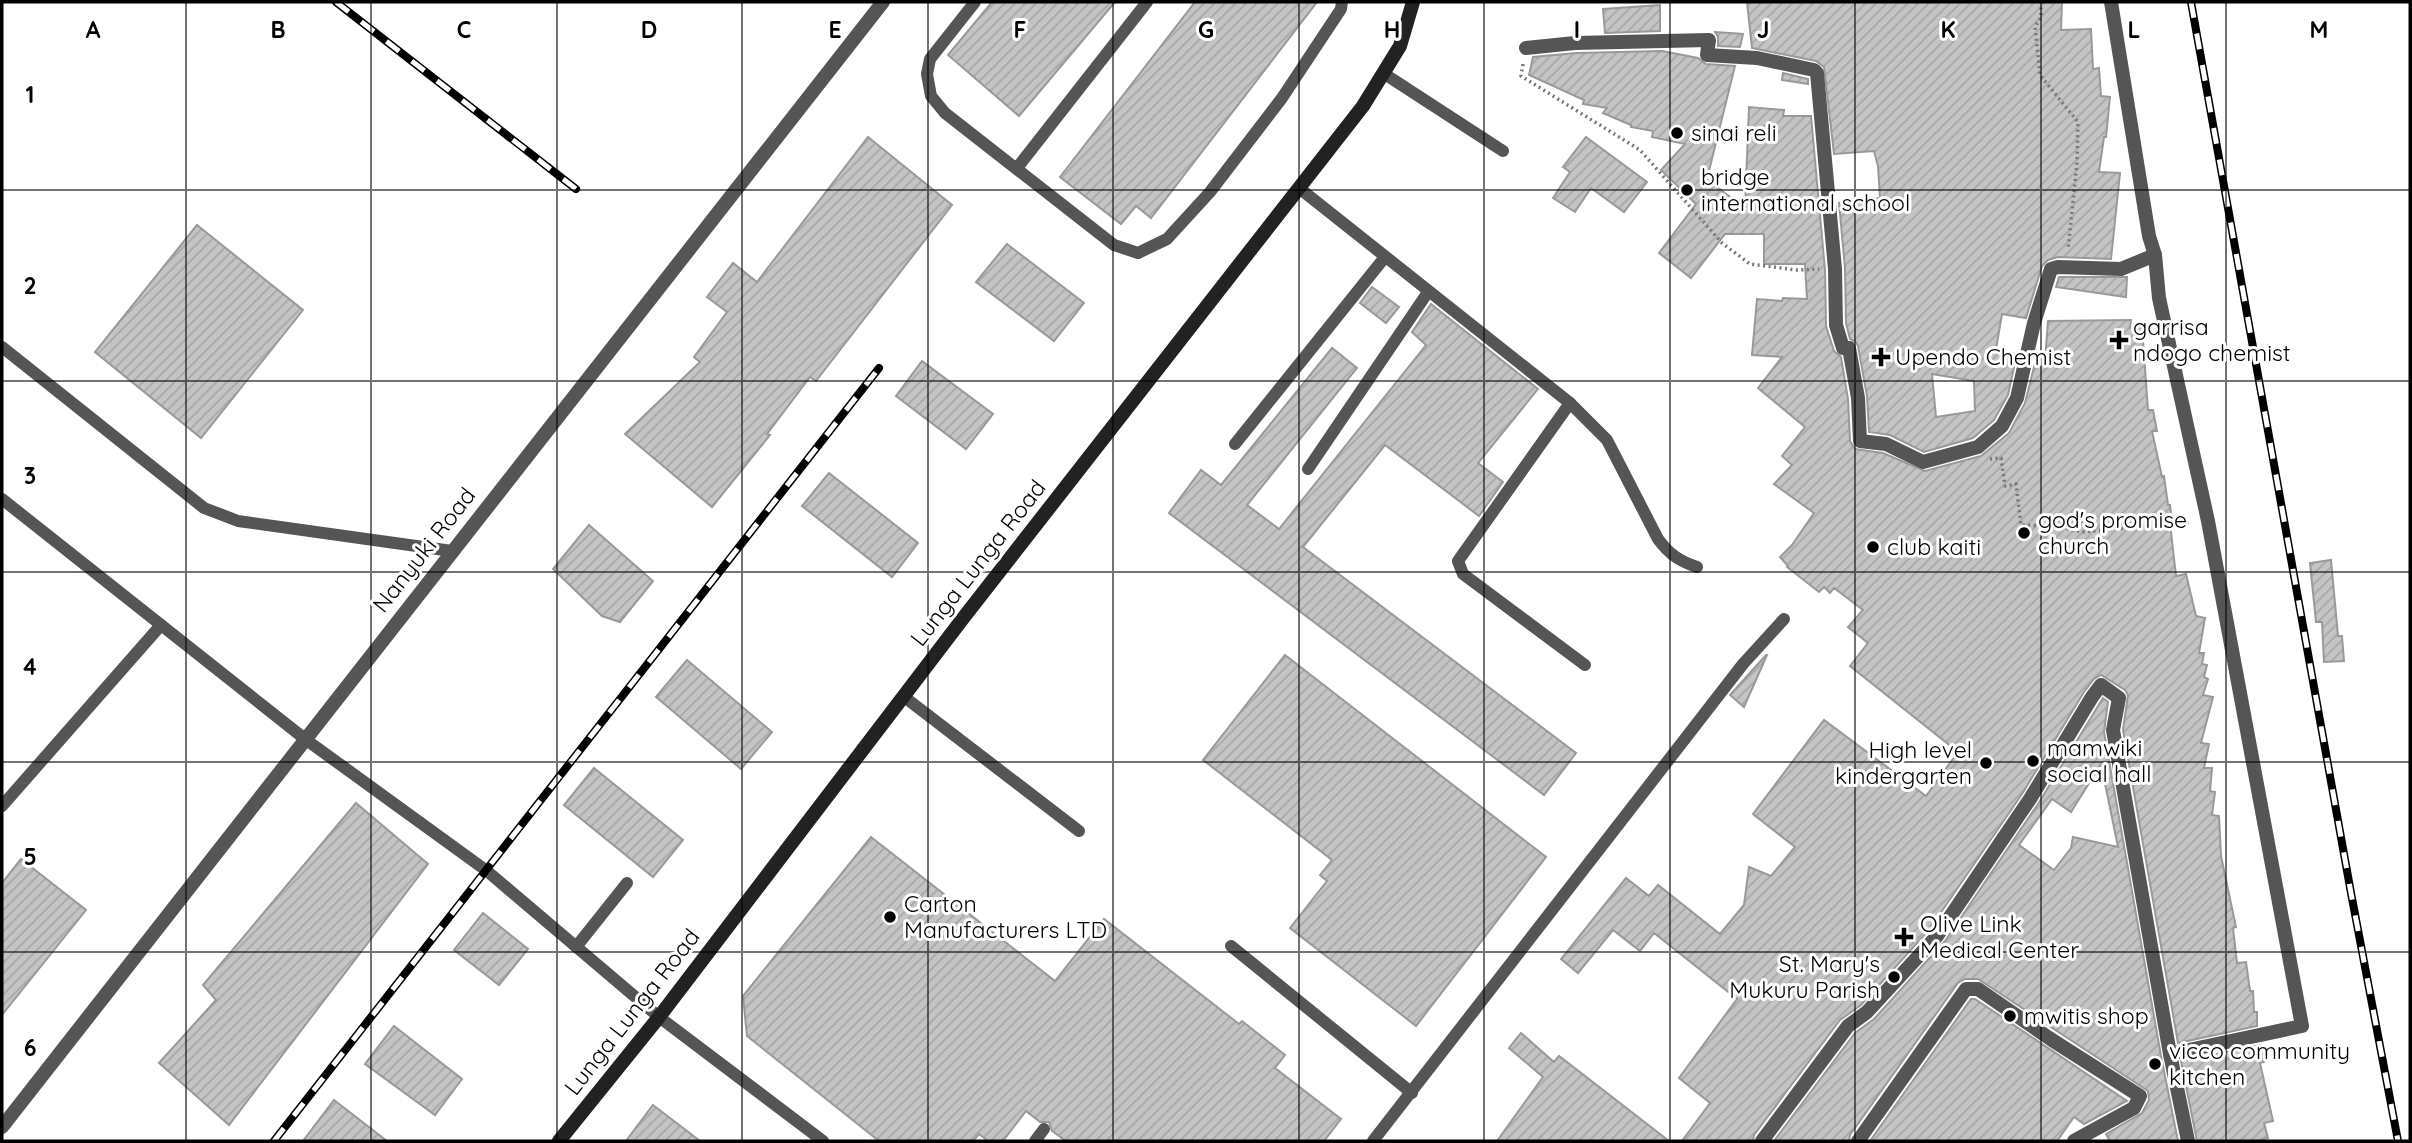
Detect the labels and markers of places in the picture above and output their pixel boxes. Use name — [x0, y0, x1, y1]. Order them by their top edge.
place label: sinai reli — [1691, 118, 1777, 147]
marker: sinai reli — [1669, 125, 1685, 141]
place label: bridge international school — [1701, 162, 1910, 217]
marker: bridge international school — [1679, 182, 1695, 198]
place label: garrisa ndogo chemist — [2133, 312, 2291, 367]
marker: garrisa ndogo chemist — [2111, 332, 2127, 348]
place label: Upendo Chemist — [1895, 342, 2071, 371]
marker: Upendo Chemist — [1873, 349, 1889, 365]
place label: god's promise church — [2038, 505, 2187, 560]
marker: god's promise church — [2016, 525, 2032, 541]
place label: club kaiti — [1887, 532, 1981, 561]
marker: club kaiti — [1865, 539, 1881, 555]
place label: mamwiki social hall — [2047, 733, 2152, 788]
place label: High level kindergarten — [1835, 735, 1972, 790]
marker: mamwiki social hall — [2025, 753, 2041, 769]
marker: High level kindergarten — [1978, 755, 1994, 771]
place label: Carton Manufacturers LTD — [904, 889, 1107, 944]
marker: Carton Manufacturers LTD — [882, 909, 898, 925]
place label: Olive Link Medical Center — [1920, 909, 2079, 964]
marker: Olive Link Medical Center — [1894, 927, 1914, 947]
place label: St. Mary's Mukuru Parish — [1729, 949, 1880, 1004]
marker: St. Mary's Mukuru Parish — [1886, 969, 1902, 985]
place label: mwitis shop — [2024, 1001, 2149, 1030]
marker: mwitis shop — [2002, 1008, 2018, 1024]
place label: vicco community kitchen — [2169, 1036, 2350, 1091]
marker: vicco community kitchen — [2147, 1056, 2163, 1072]

